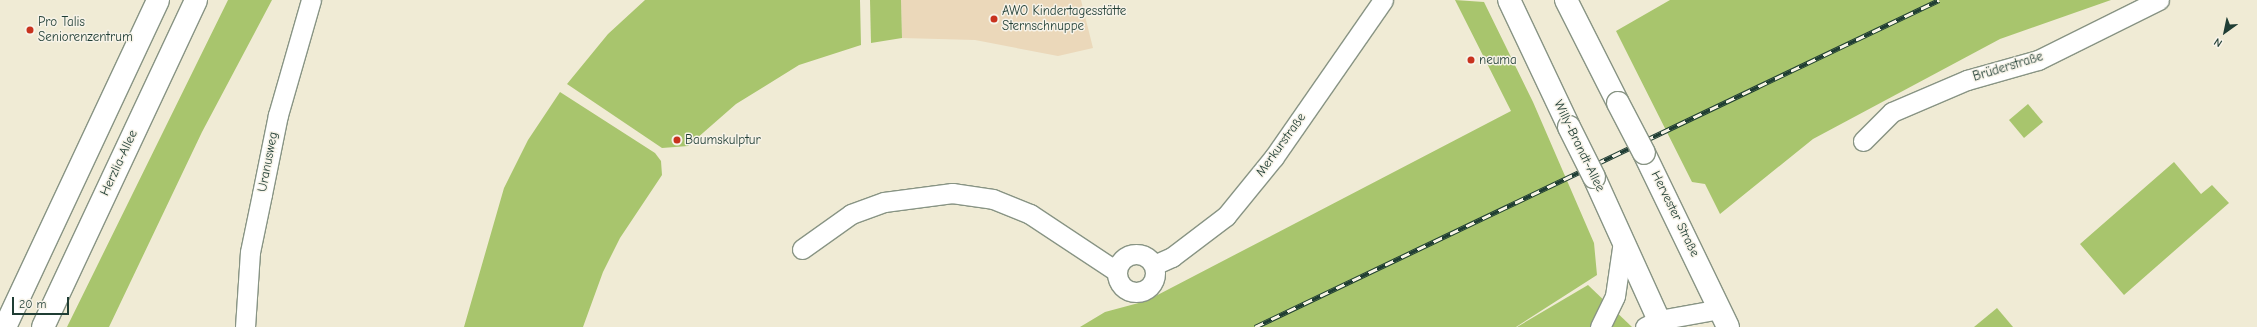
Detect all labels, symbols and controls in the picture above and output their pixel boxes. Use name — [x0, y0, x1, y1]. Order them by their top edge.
place label: AWO Kindertagesstätte Sternschnuppe — [1002, 4, 1126, 35]
north arrow — [2205, 12, 2245, 52]
marker: AWO Kindertagesstätte Sternschnuppe — [989, 14, 999, 24]
place label: Pro Talis Seniorenzentrum — [38, 15, 133, 46]
marker: Pro Talis Seniorenzentrum — [25, 25, 35, 35]
text: N — [2212, 35, 2225, 50]
street label: Brüderstraße — [1971, 49, 2045, 85]
place label: neuma — [1479, 52, 1517, 68]
marker: neuma — [1466, 55, 1476, 65]
street label: Willy-Brandt-Allee — [1550, 98, 1608, 194]
street label: Merkurstraße — [1253, 110, 1309, 180]
street label: Herzlia-Allee — [97, 128, 141, 198]
street label: Uranusweg — [255, 131, 281, 193]
place label: Baumskulptur — [685, 132, 761, 148]
marker: Baumskulptur — [672, 135, 682, 145]
street label: Hervester Straße — [1648, 169, 1702, 259]
scale bar — [14, 289, 71, 315]
text: 20 m — [19, 297, 47, 311]

